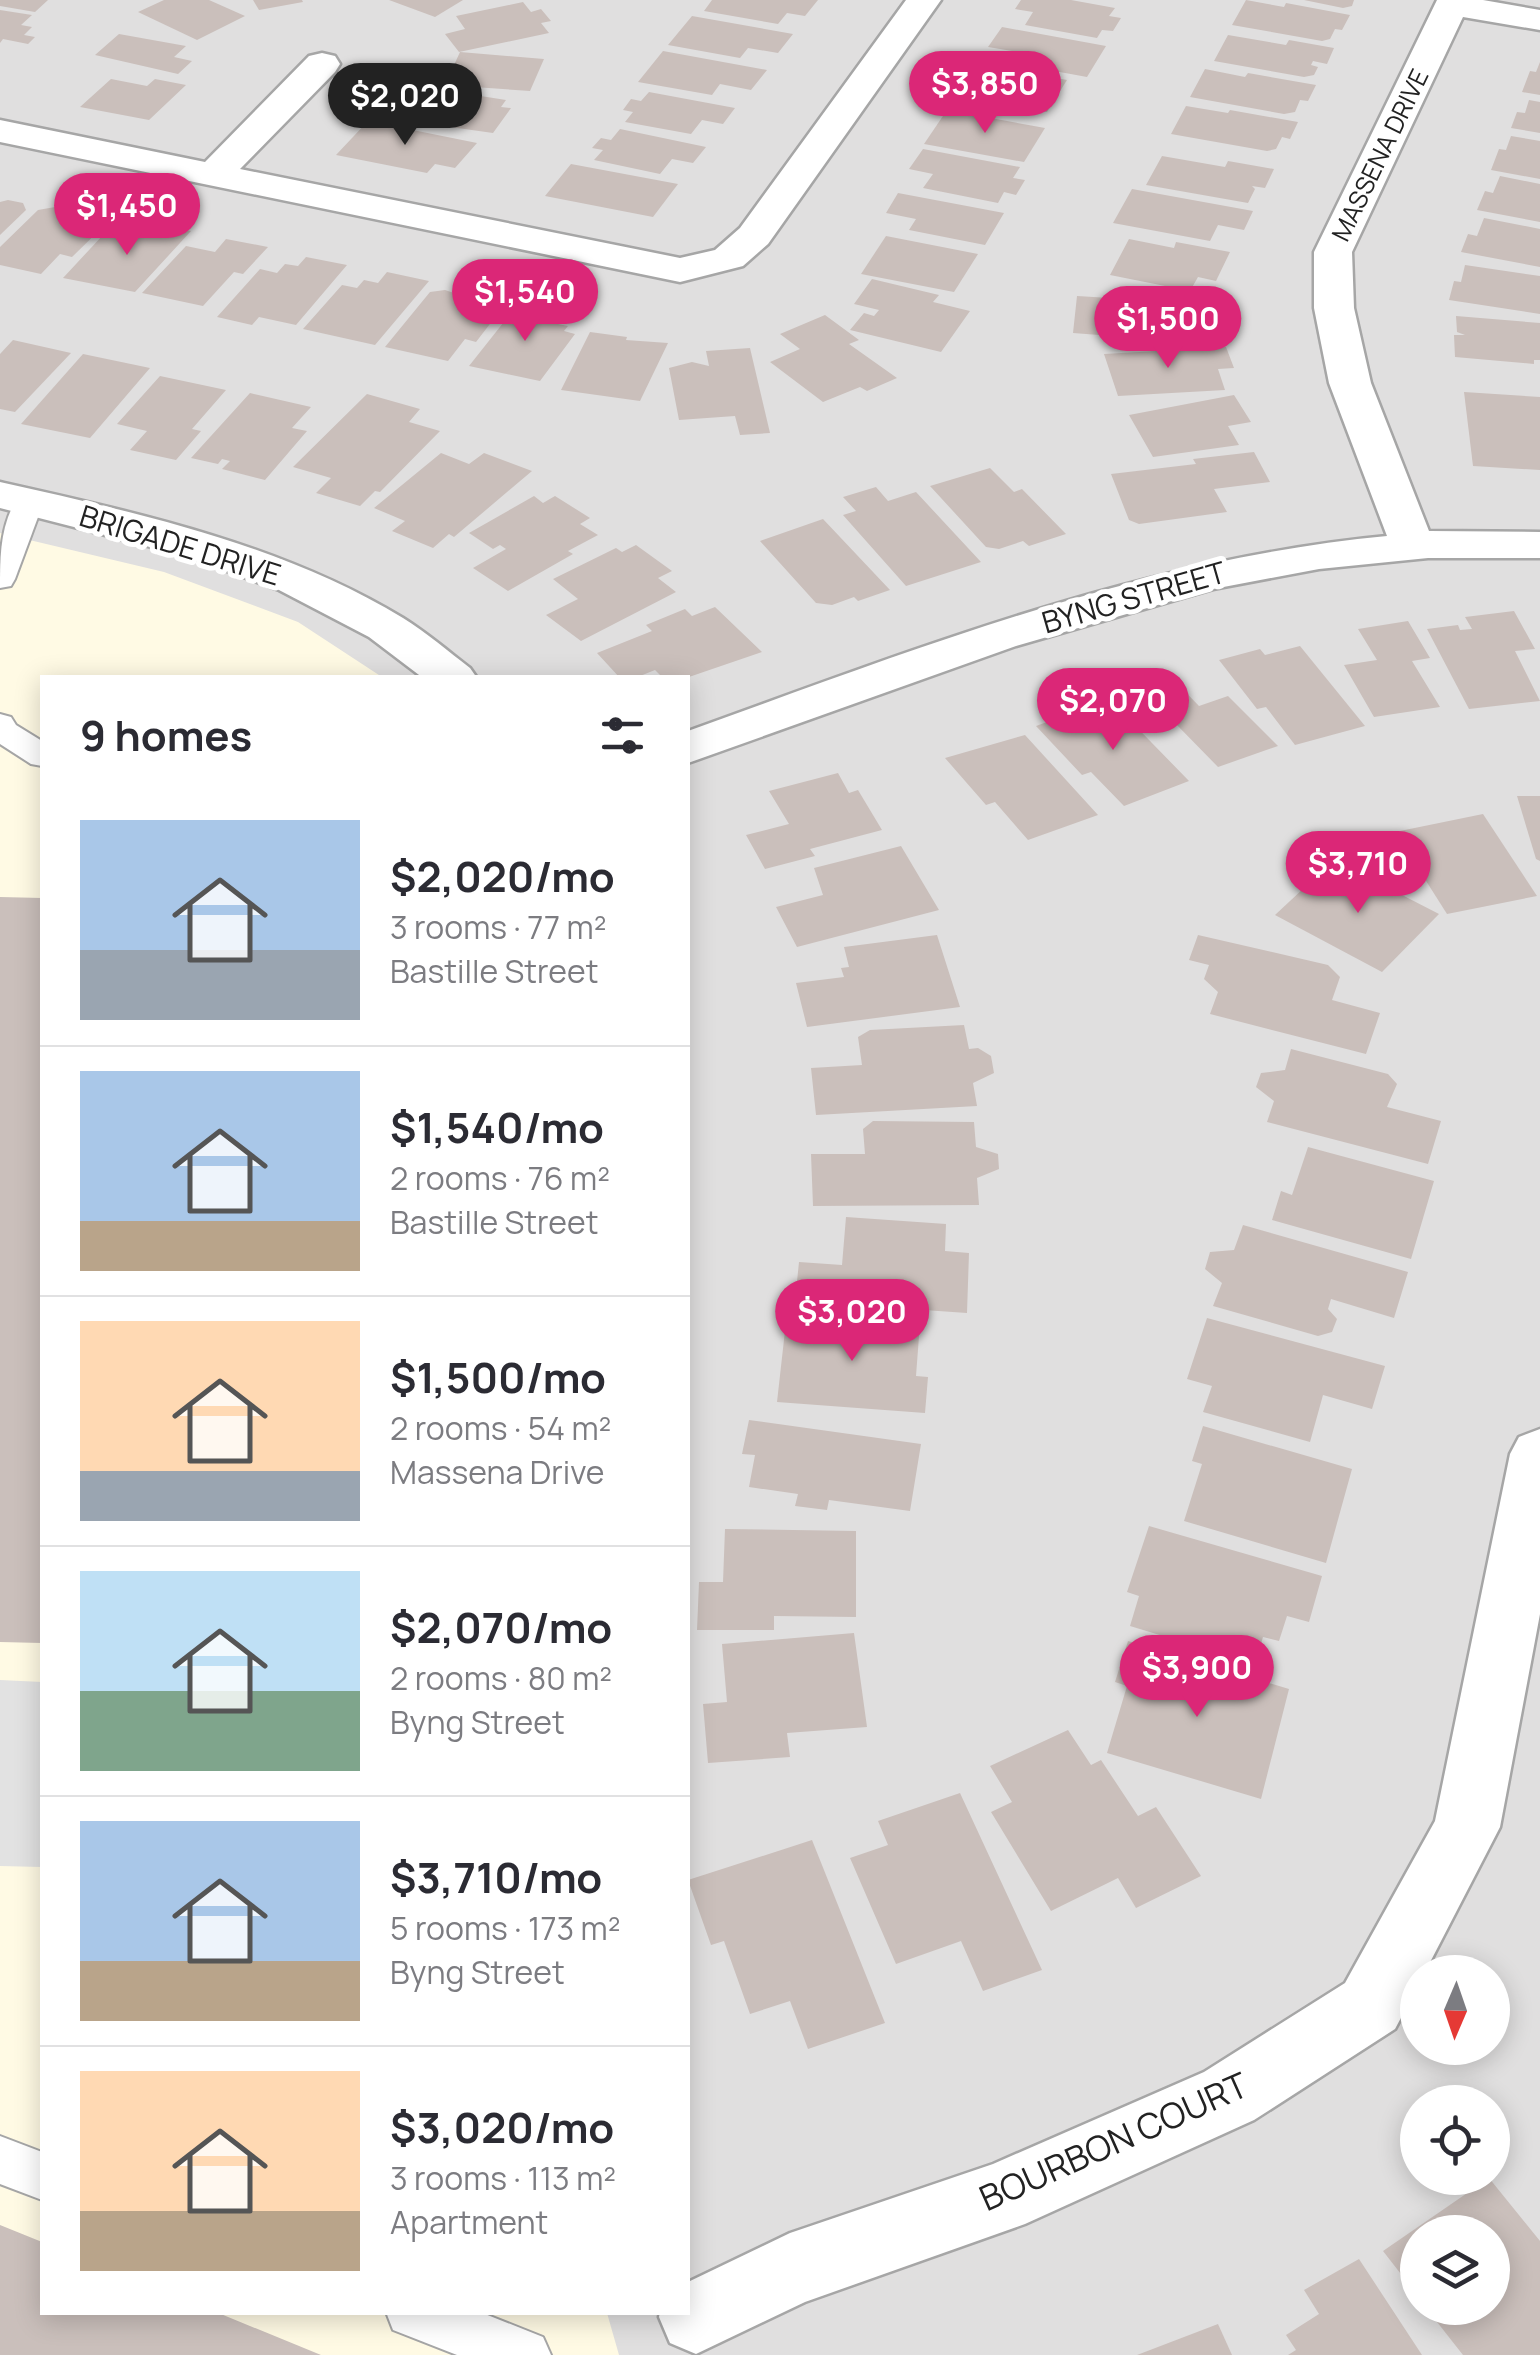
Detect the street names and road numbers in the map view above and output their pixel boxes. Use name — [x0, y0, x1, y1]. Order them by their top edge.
street label: MASSENA DRIVE — [1323, 63, 1436, 247]
street label: BRIGADE DRIVE — [75, 494, 286, 595]
street label: BYNG STREET — [1037, 551, 1230, 642]
street label: BOURBON COURT — [972, 2060, 1255, 2222]

